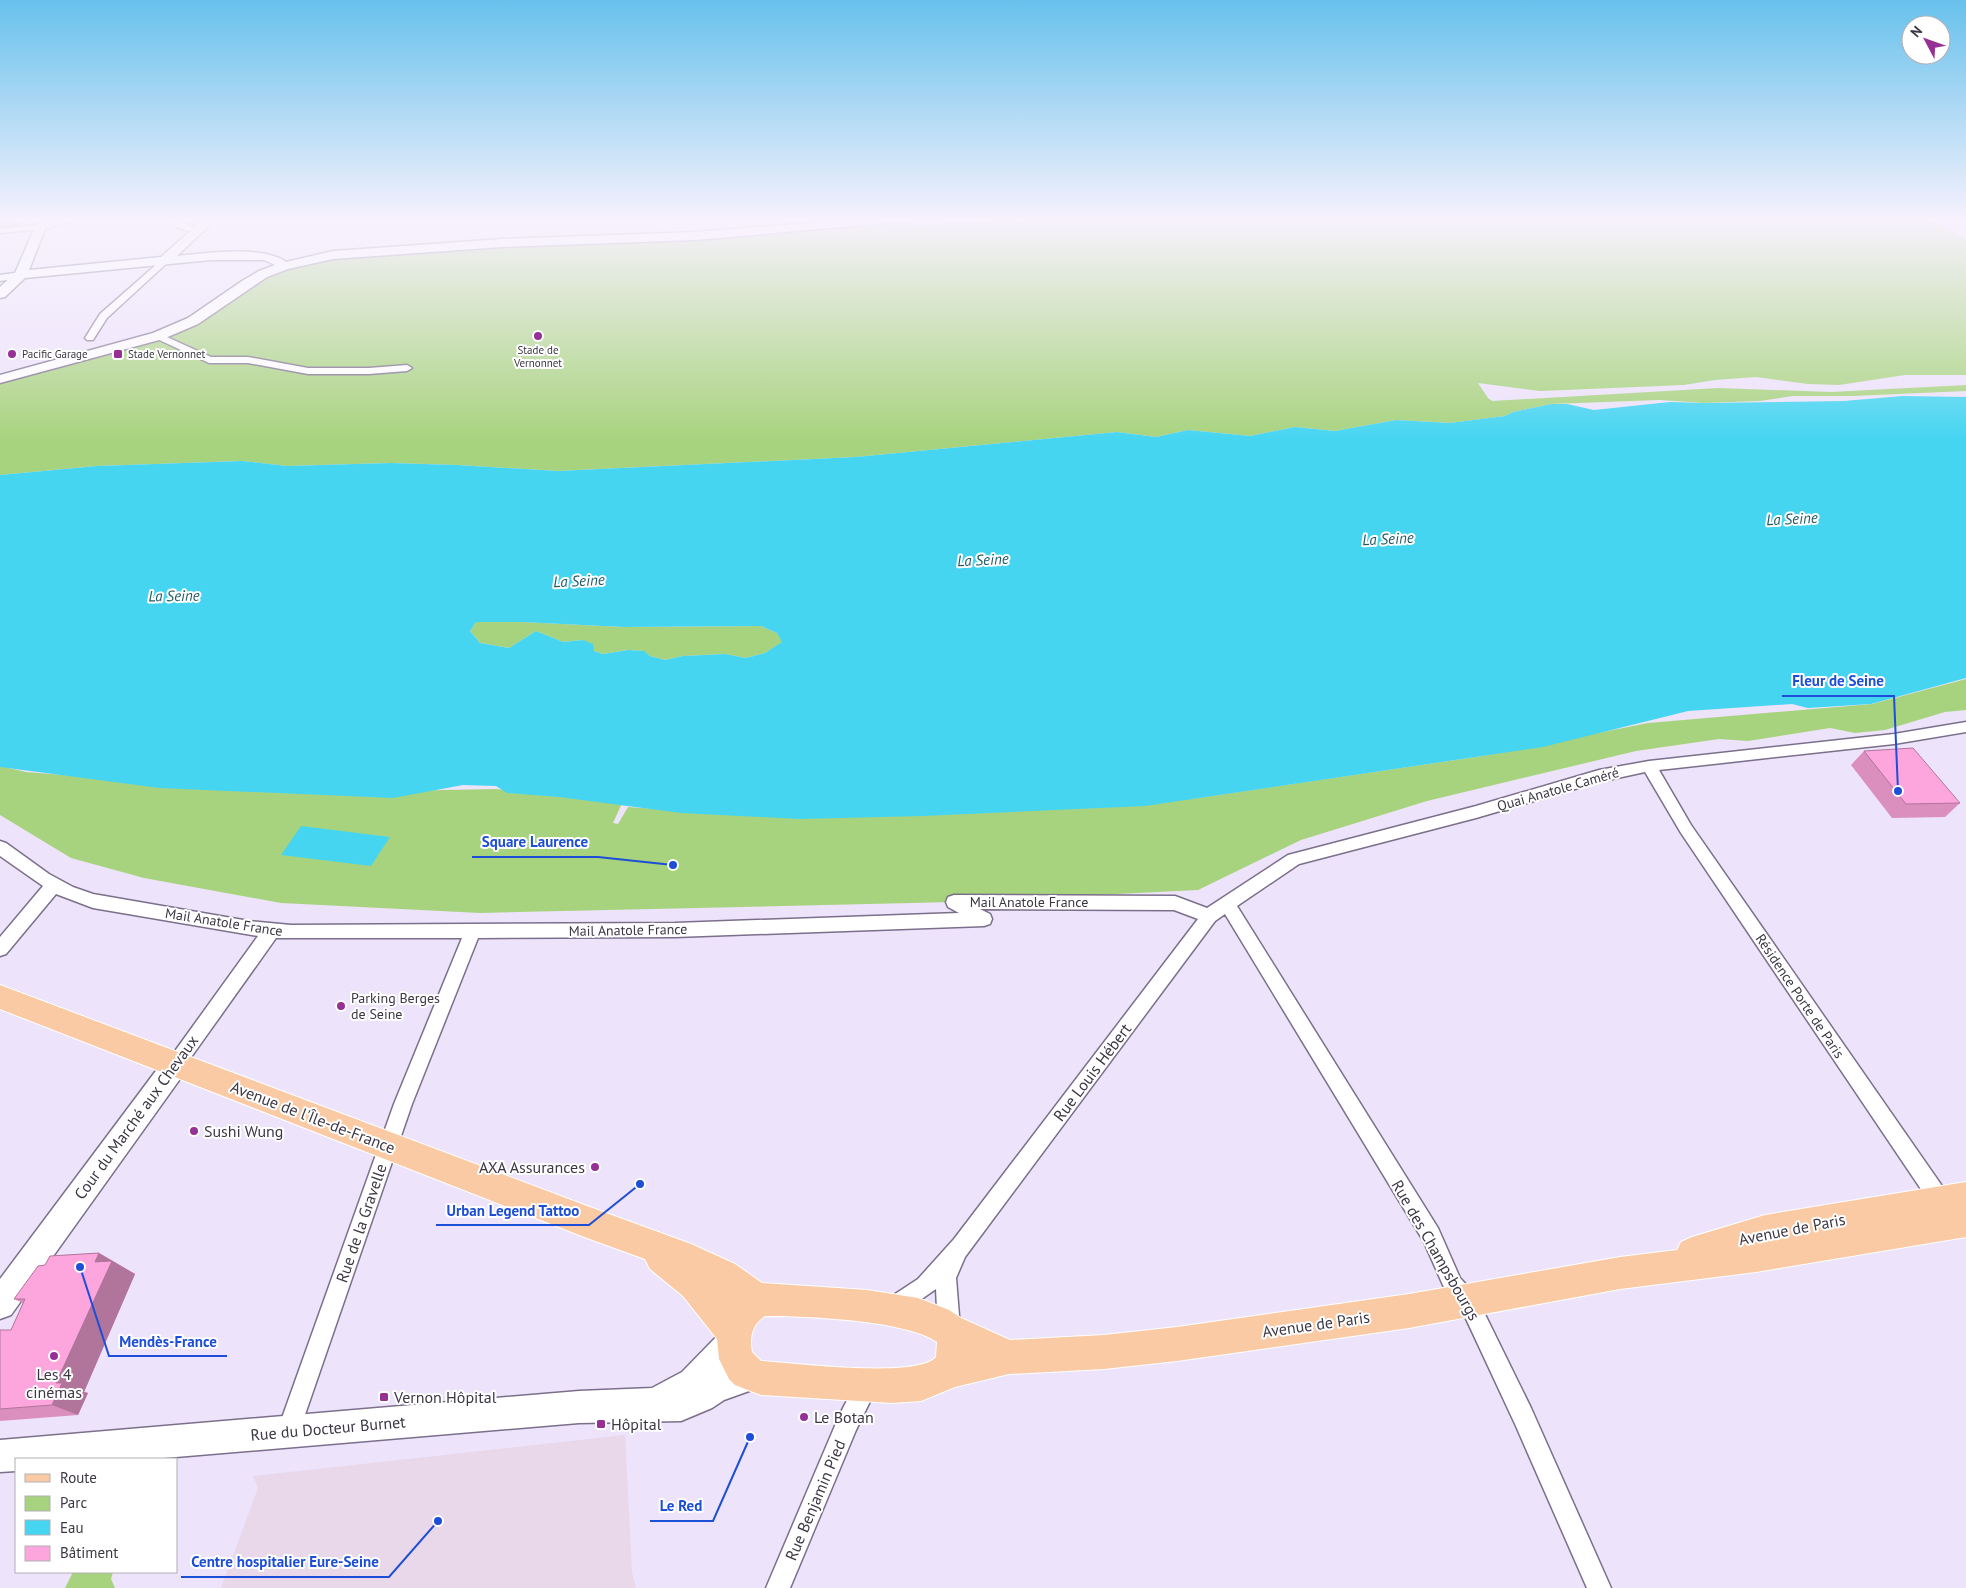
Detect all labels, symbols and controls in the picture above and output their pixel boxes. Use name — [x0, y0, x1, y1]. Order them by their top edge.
north arrow — [1901, 15, 1951, 65]
text: N — [1906, 22, 1926, 41]
marker: Stade de Vernonnet — [532, 330, 544, 342]
place label: Stade de Vernonnet — [513, 343, 562, 370]
place label: Pacific Garage — [22, 347, 88, 361]
place label: Stade Vernonnet — [128, 347, 206, 361]
marker: Pacific Garage — [6, 348, 18, 360]
marker: Stade Vernonnet — [112, 348, 124, 360]
water label: La Seine — [1766, 508, 1818, 529]
water label: La Seine — [1362, 528, 1414, 549]
water label: La Seine — [957, 549, 1009, 570]
water label: La Seine — [553, 570, 605, 591]
water label: La Seine — [148, 586, 200, 605]
callout: Fleur de Seine — [1782, 666, 1894, 696]
text: Fleur de Seine — [1792, 671, 1884, 690]
street label: Quai Anatole Caméré — [1495, 763, 1621, 815]
callout: Square Laurence — [472, 827, 598, 857]
text: Square Laurence — [482, 832, 589, 851]
street label: Mail Anatole France — [970, 893, 1088, 911]
street label: Mail Anatole France — [164, 904, 284, 940]
street label: Mail Anatole France — [569, 920, 687, 940]
street label: Résidence Porte de Paris — [1752, 930, 1848, 1062]
place label: Parking Berges de Seine — [351, 989, 440, 1023]
marker: Parking Berges de Seine — [335, 1000, 347, 1012]
street label: Rue Louis Hébert — [1049, 1019, 1136, 1125]
street label: Cour du Marché aux Chevaux — [70, 1031, 202, 1203]
street label: Avenue de l'Île-de-France — [228, 1076, 398, 1158]
place label: Sushi Wung — [204, 1121, 283, 1141]
marker: Sushi Wung — [188, 1125, 200, 1137]
place label: AXA Assurances — [479, 1157, 585, 1177]
street label: Rue de la Gravelle — [331, 1161, 391, 1285]
marker: AXA Assurances — [589, 1161, 601, 1173]
street label: Rue des Champsbourgs — [1388, 1176, 1485, 1324]
callout: Urban Legend Tattoo — [436, 1195, 589, 1225]
text: Urban Legend Tattoo — [447, 1201, 579, 1220]
street label: Avenue de Paris — [1737, 1209, 1847, 1249]
street label: Avenue de Paris — [1261, 1307, 1371, 1341]
callout: Mendès-France — [109, 1326, 227, 1356]
text: Mendès-France — [119, 1332, 217, 1351]
marker: Les 4 cinémas — [48, 1350, 60, 1362]
place label: Les 4 cinémas — [26, 1364, 82, 1402]
place label: Vernon Hôpital — [393, 1387, 497, 1407]
marker: Vernon Hôpital — [378, 1391, 390, 1403]
place label: Le Botan — [814, 1407, 874, 1427]
street label: Rue du Docteur Burnet — [250, 1411, 407, 1445]
marker: Le Botan — [798, 1411, 810, 1423]
place label: Hôpital — [611, 1414, 662, 1434]
marker: Hôpital — [595, 1418, 607, 1430]
street label: Rue Benjamin Pied — [781, 1437, 849, 1563]
legend — [15, 1458, 178, 1573]
text: Route — [60, 1468, 97, 1487]
callout: Le Red — [650, 1491, 713, 1521]
text: Parc — [60, 1493, 87, 1512]
text: Le Red — [660, 1496, 702, 1515]
text: Eau — [60, 1518, 84, 1537]
text: Bâtiment — [60, 1543, 118, 1562]
callout: Centre hospitalier Eure-Seine — [181, 1547, 389, 1577]
text: Centre hospitalier Eure-Seine — [191, 1552, 379, 1571]

